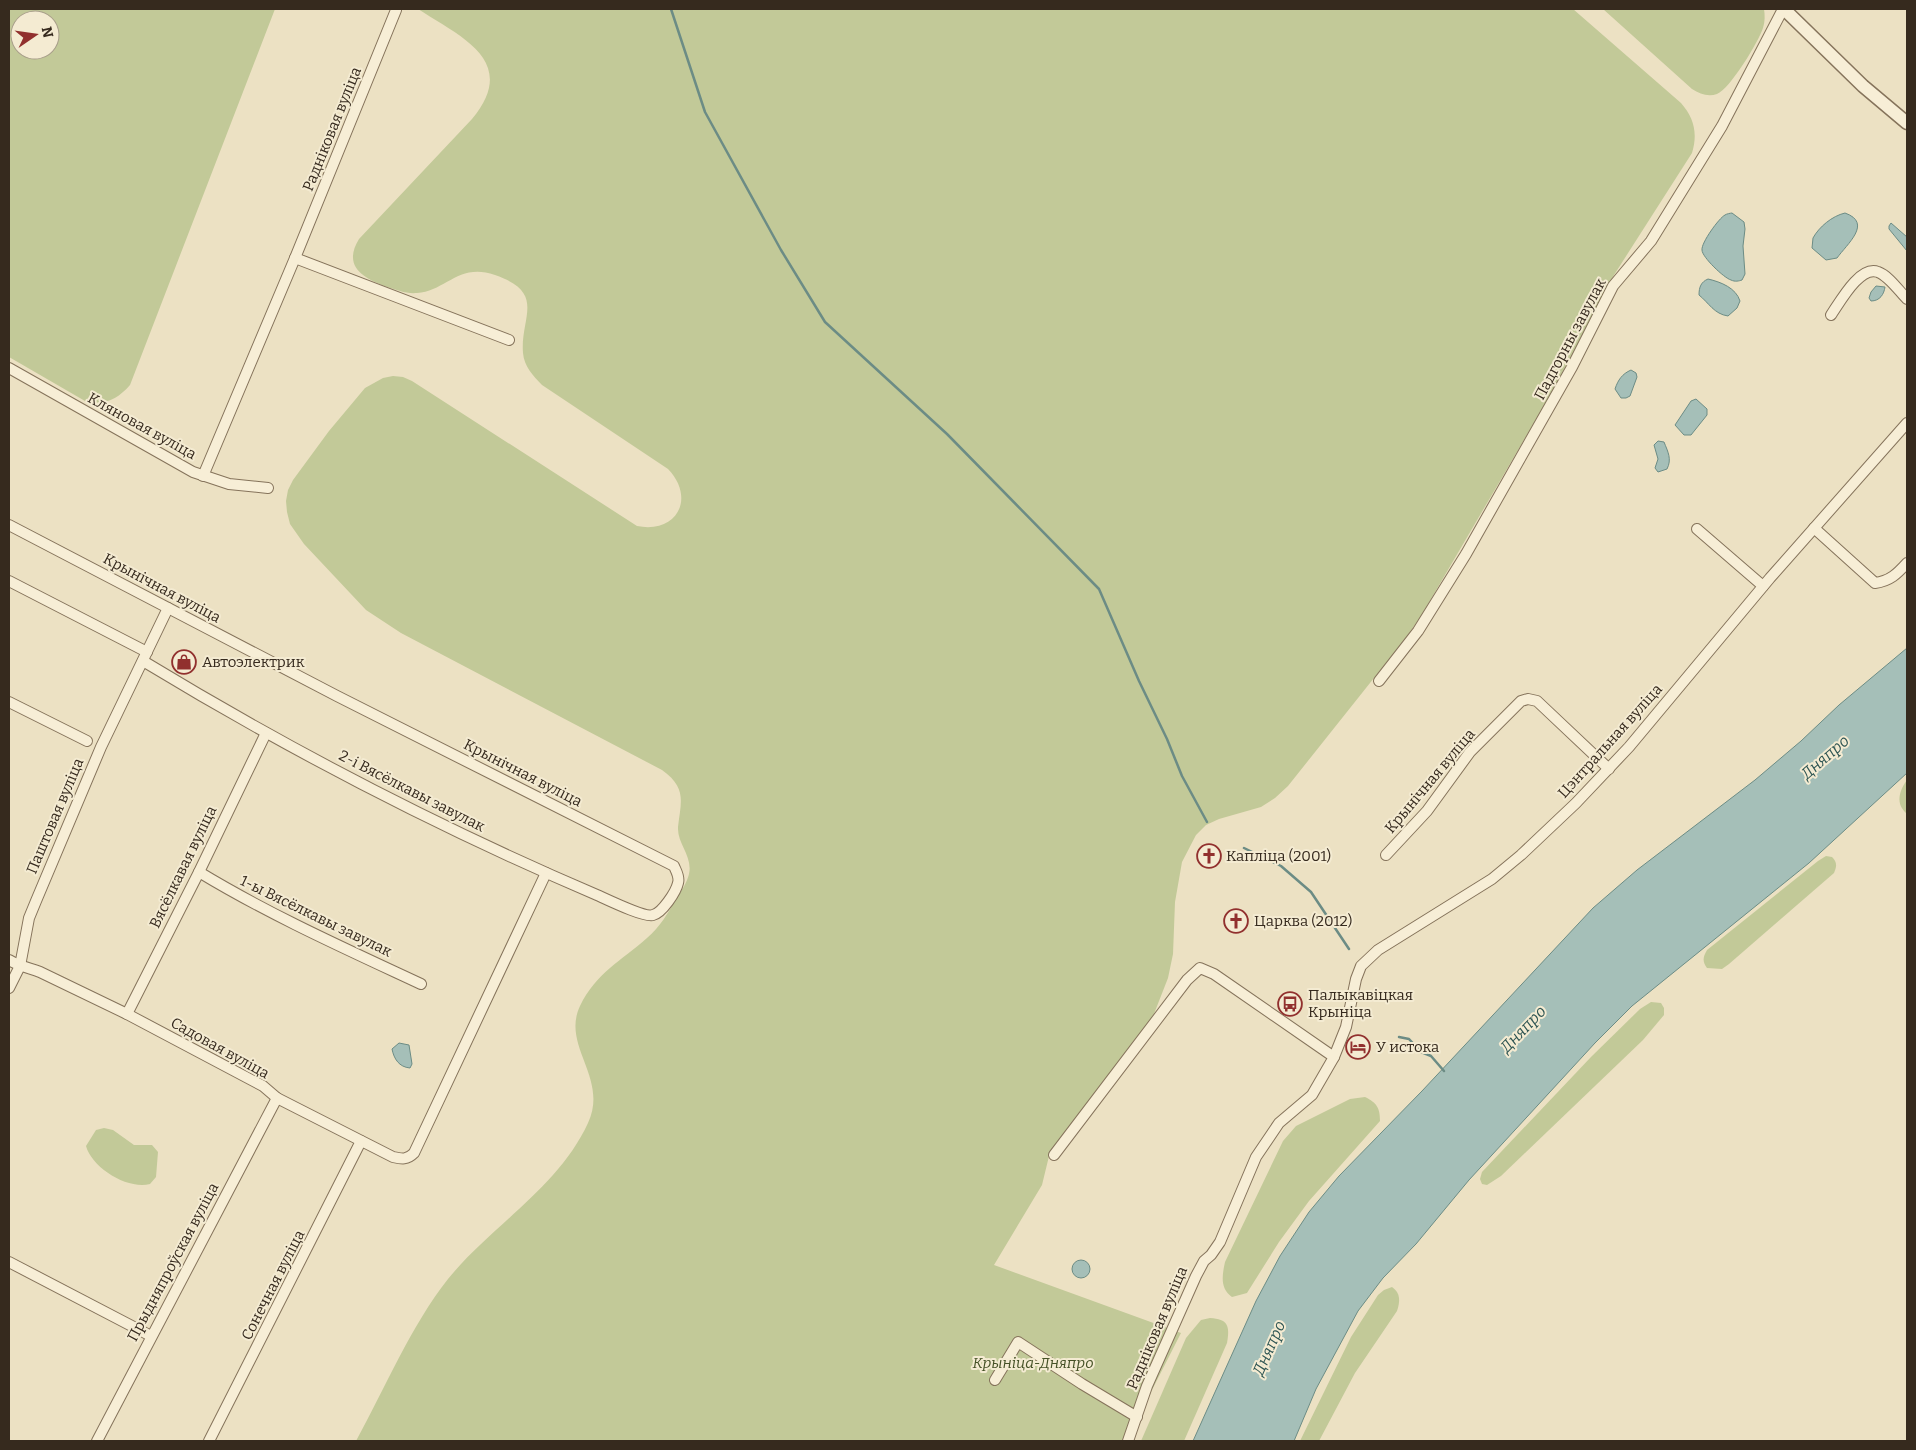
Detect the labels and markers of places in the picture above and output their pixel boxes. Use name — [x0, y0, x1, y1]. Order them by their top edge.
shop icon: Автоэлектрик — [171, 649, 197, 675]
place label: Автоэлектрик — [202, 653, 305, 671]
church icon: Капліца (2001) — [1196, 843, 1222, 869]
place label: Капліца (2001) — [1226, 847, 1331, 865]
church icon: Царква (2012) — [1223, 908, 1249, 934]
place label: Царква (2012) — [1254, 912, 1352, 930]
place label: Палыкавіцкая Крыніца — [1308, 986, 1413, 1021]
bus stop icon: Палыкавіцкая Крыніца — [1277, 991, 1303, 1017]
hotel icon: У истока — [1345, 1034, 1371, 1060]
place label: У истока — [1376, 1038, 1439, 1056]

